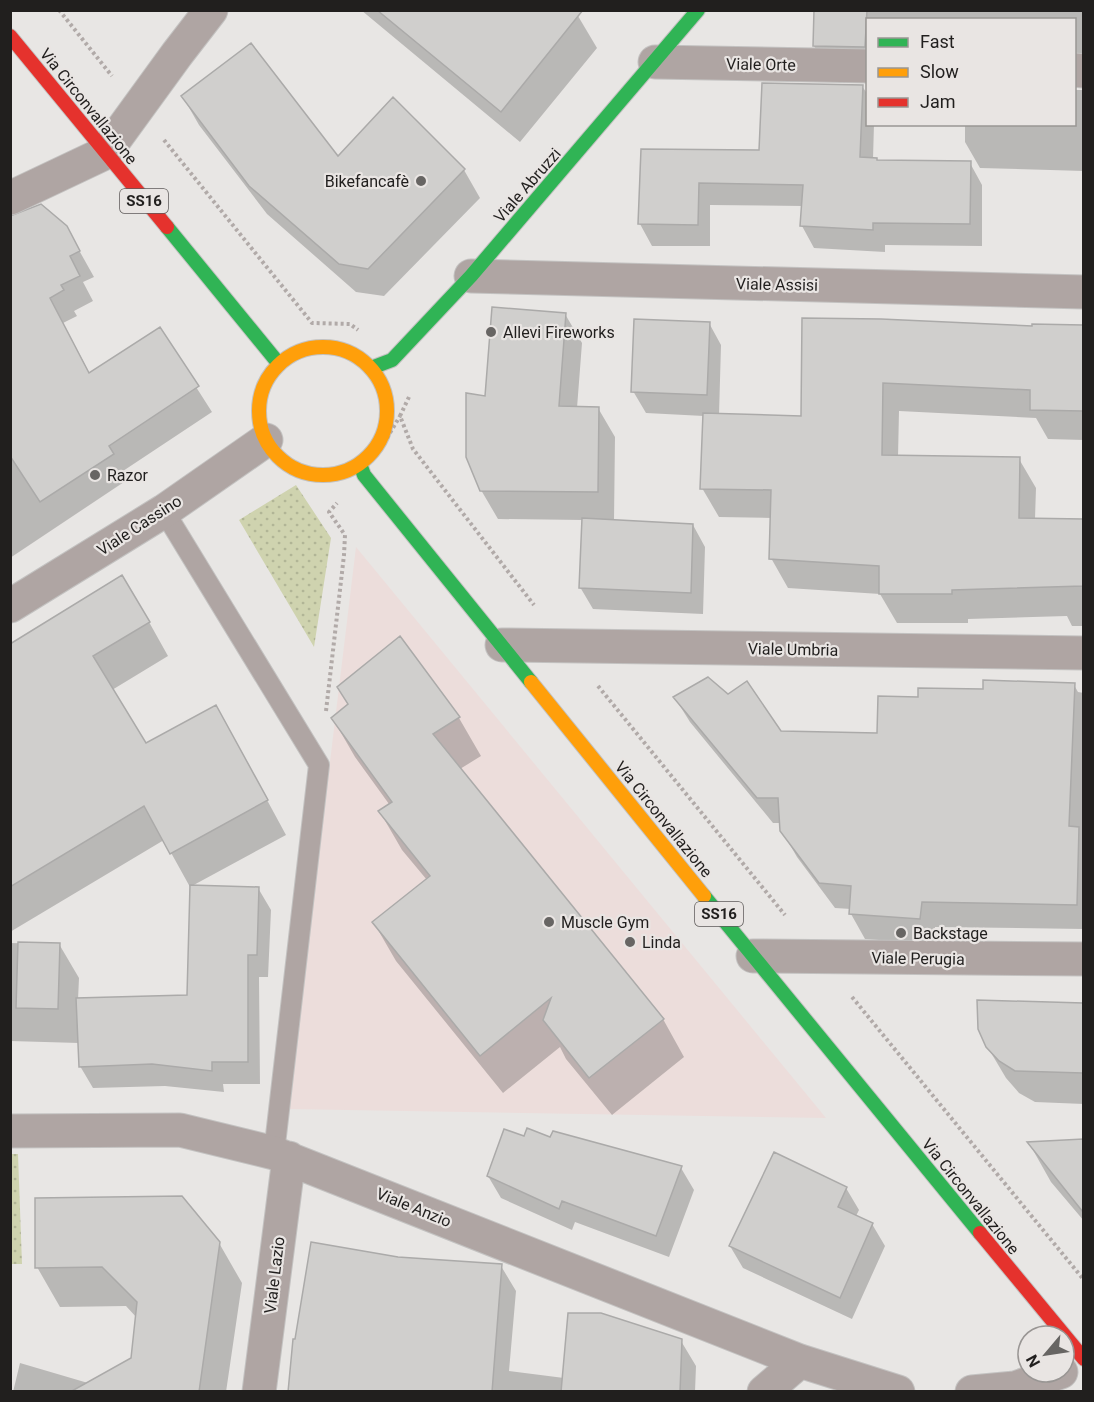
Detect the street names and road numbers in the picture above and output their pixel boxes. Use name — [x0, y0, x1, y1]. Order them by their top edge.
street label: Via Circonvallazione — [36, 44, 141, 168]
street label: Viale Orte — [726, 54, 796, 75]
street label: Viale Abruzzi — [490, 144, 565, 226]
road number: SS16 — [120, 189, 168, 213]
street label: Viale Assisi — [736, 274, 818, 295]
street label: Viale Cassino — [94, 491, 185, 560]
street label: Viale Umbria — [748, 639, 838, 660]
street label: Via Circonvallazione — [611, 757, 716, 881]
road number: SS16 — [695, 902, 743, 926]
street label: Viale Perugia — [871, 948, 965, 969]
street label: Via Circonvallazione — [918, 1134, 1023, 1258]
street label: Viale Anzio — [373, 1184, 454, 1231]
street label: Viale Lazio — [260, 1235, 289, 1315]

